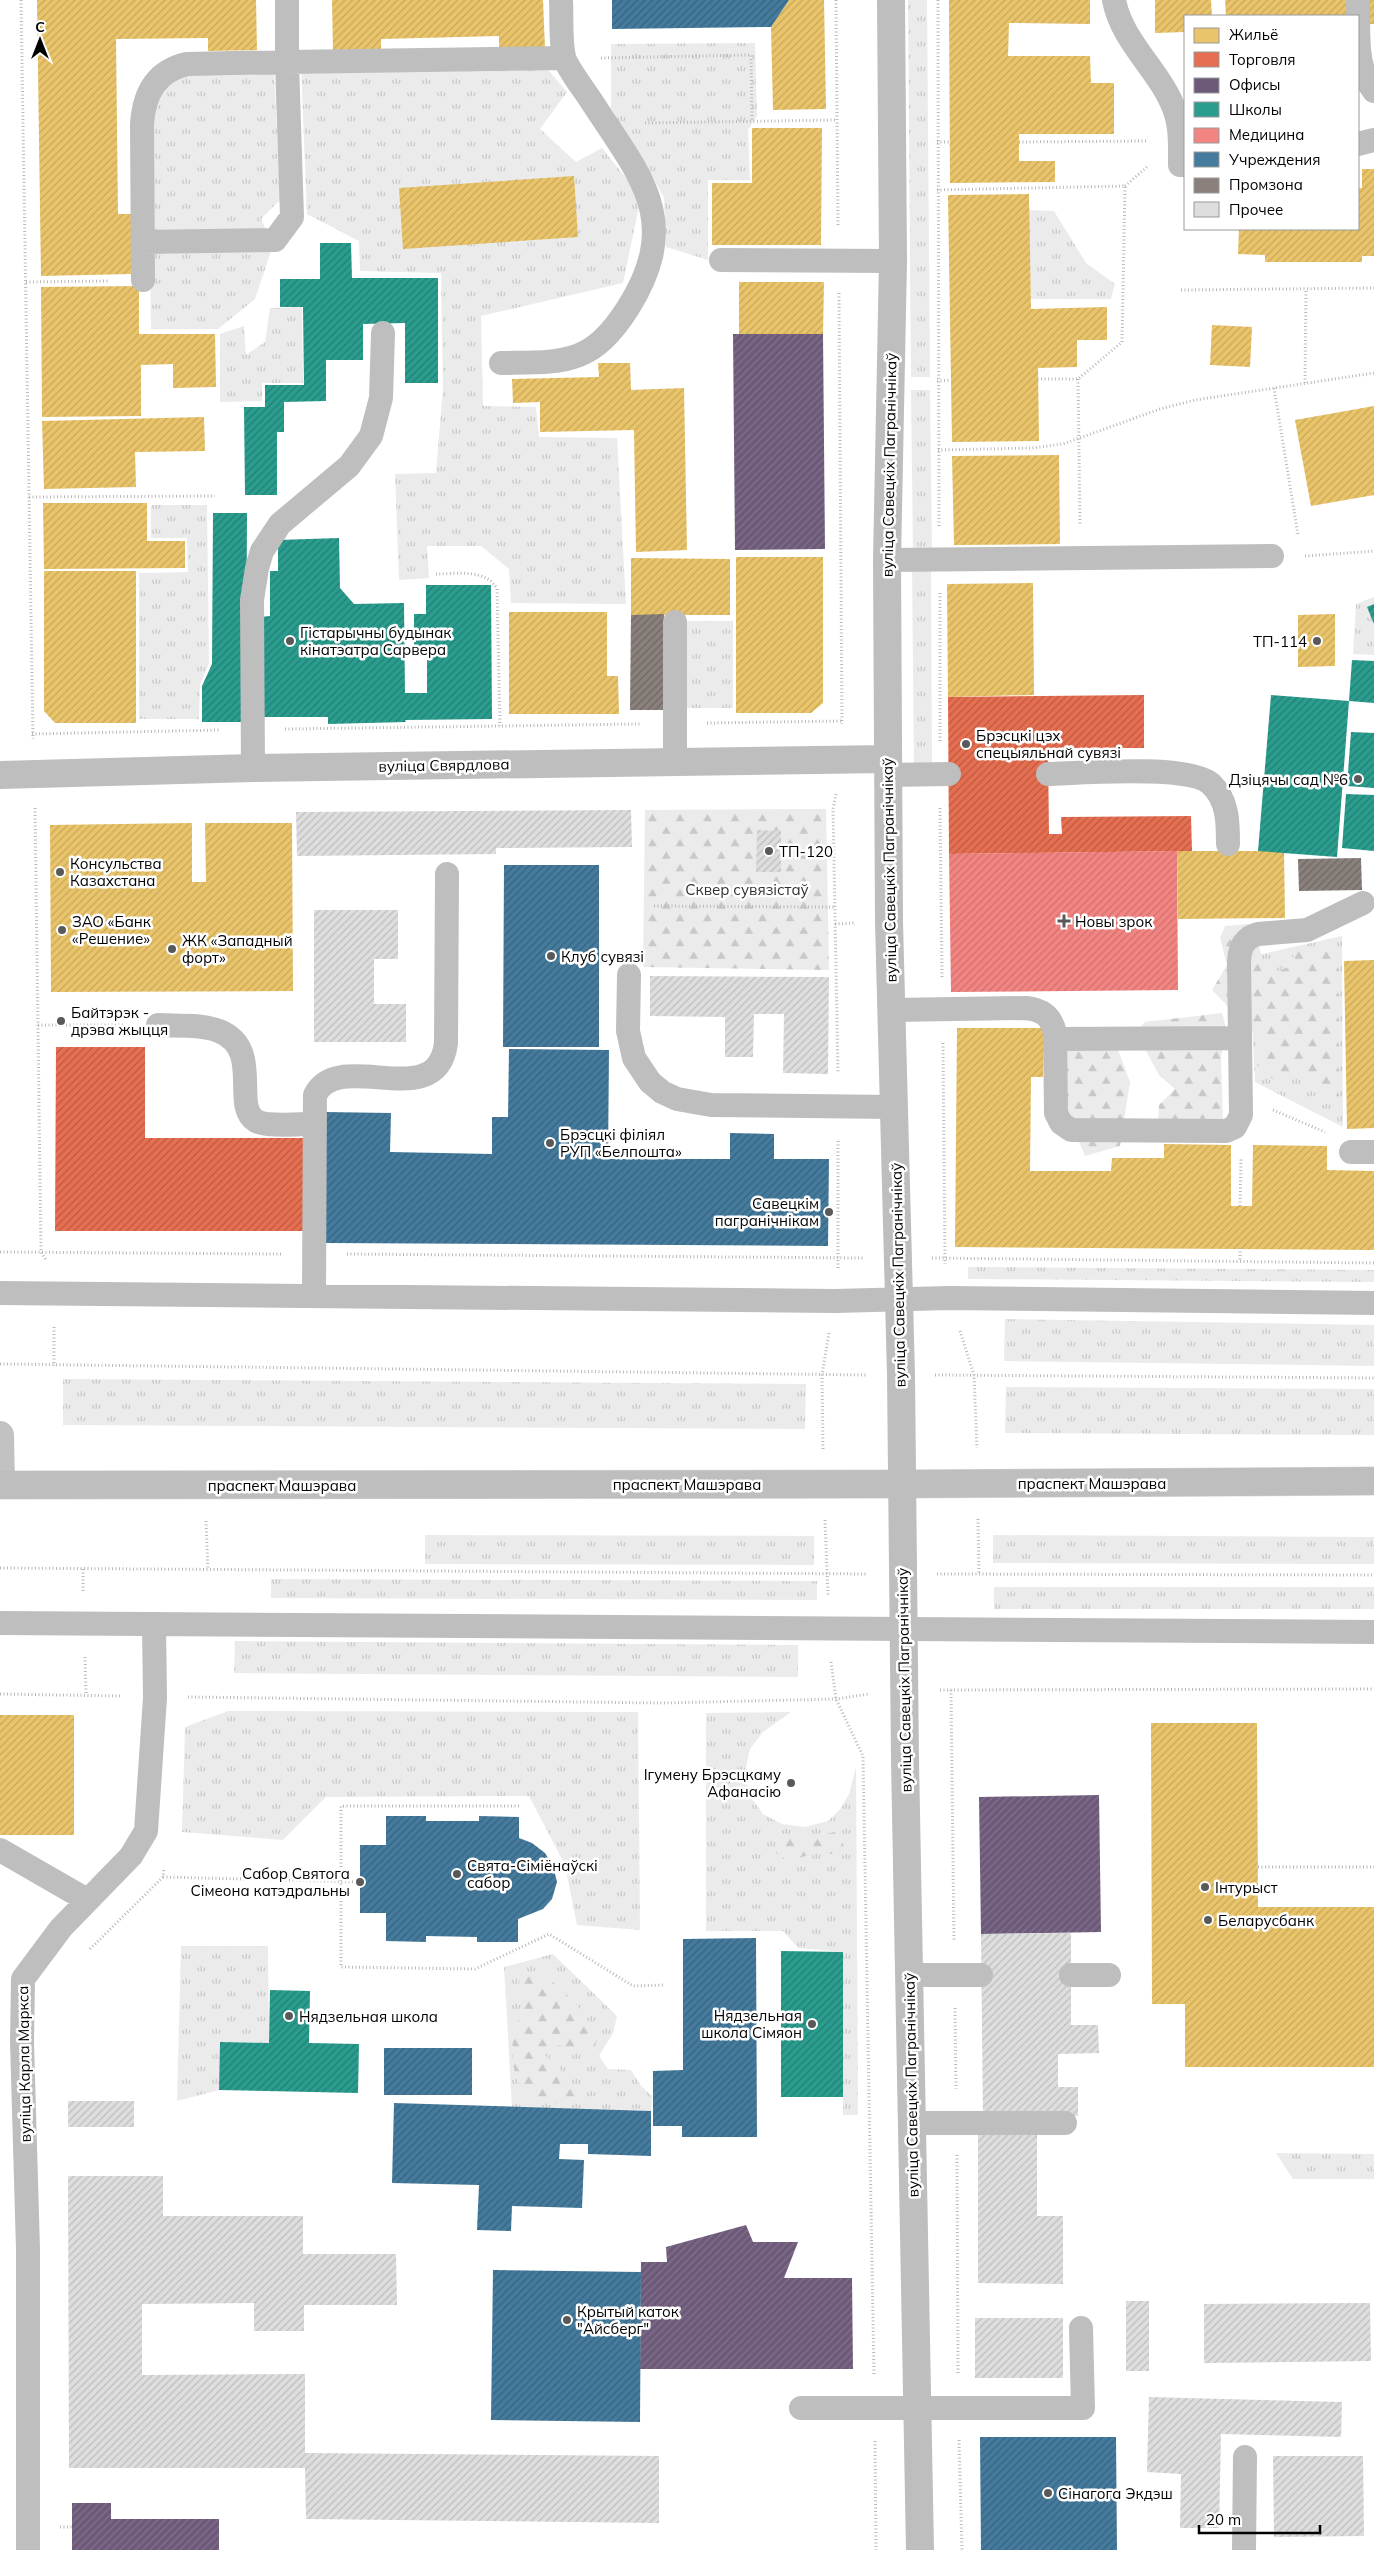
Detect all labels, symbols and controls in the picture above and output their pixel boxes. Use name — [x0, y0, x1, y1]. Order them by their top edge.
north arrow — [15, 15, 65, 65]
legend — [1184, 15, 1359, 230]
text: С — [35, 18, 45, 36]
text: Жильё — [1229, 25, 1278, 44]
text: Торговля — [1229, 50, 1296, 69]
text: Офисы — [1229, 75, 1281, 94]
text: Школы — [1229, 100, 1282, 119]
text: Медицина — [1229, 125, 1304, 144]
text: Учреждения — [1228, 150, 1321, 169]
text: Промзона — [1229, 175, 1303, 194]
text: Прочее — [1229, 200, 1283, 219]
street label: вуліца Савецкіх Пагранічнікаў — [878, 353, 900, 577]
place label: Гістарычны будынак кінатэатра Сарвера — [300, 623, 452, 659]
place label: ТП-114 — [1253, 632, 1307, 651]
marker: Гістарычны будынак кінатэатра Сарвера — [284, 635, 296, 647]
marker: ТП-114 — [1311, 635, 1323, 647]
place label: Брэсцкі цэх спецыяльнай сувязі — [976, 726, 1121, 762]
marker: Брэсцкі цэх спецыяльнай сувязі — [960, 738, 972, 750]
street label: вуліца Свярдлова — [378, 754, 510, 776]
street label: вуліца Савецкіх Пагранічнікаў — [878, 758, 900, 982]
place label: Дзіцячы сад №6 — [1229, 770, 1348, 789]
marker: Дзіцячы сад №6 — [1352, 773, 1364, 785]
place label: ТП-120 — [779, 842, 833, 861]
marker: ТП-120 — [763, 845, 775, 857]
place label: Консульства Казахстана — [70, 854, 162, 890]
marker: Консульства Казахстана — [54, 866, 66, 878]
park label: Сквер сувязістаў — [685, 880, 809, 899]
place label: ЗАО «Банк «Решение» — [72, 912, 152, 948]
place label: Новы зрок — [1075, 912, 1153, 931]
marker: Новы зрок — [1057, 914, 1071, 928]
marker: ЗАО «Банк «Решение» — [56, 924, 68, 936]
place label: ЖК «Западный форт» — [182, 931, 293, 967]
marker: ЖК «Западный форт» — [166, 943, 178, 955]
place label: Клуб сувязі — [561, 947, 644, 966]
marker: Клуб сувязі — [545, 950, 557, 962]
place label: Байтэрэк - дрэва жыцця — [71, 1003, 168, 1039]
marker: Байтэрэк - дрэва жыцця — [55, 1015, 67, 1027]
place label: Брэсцкі філіял РУП «Белпошта» — [560, 1125, 682, 1161]
marker: Брэсцкі філіял РУП «Белпошта» — [544, 1137, 556, 1149]
street label: вуліца Савецкіх Пагранічнікаў — [887, 1163, 909, 1387]
place label: Савецкім пагранічнікам — [715, 1194, 819, 1230]
marker: Савецкім пагранічнікам — [823, 1206, 835, 1218]
street label: праспект Машэрава — [1018, 1474, 1166, 1493]
street label: праспект Машэрава — [613, 1475, 761, 1494]
street label: праспект Машэрава — [208, 1476, 356, 1495]
street label: вуліца Савецкіх Пагранічнікаў — [893, 1568, 915, 1792]
place label: Ігумену Брэсцкаму Афанасію — [644, 1765, 781, 1801]
marker: Ігумену Брэсцкаму Афанасію — [785, 1777, 797, 1789]
place label: Свята-Сіміёнаўскі сабор — [467, 1856, 598, 1892]
place label: Сабор Святога Сімеона катэдральны — [190, 1864, 350, 1900]
marker: Свята-Сіміёнаўскі сабор — [451, 1868, 463, 1880]
marker: Сабор Святога Сімеона катэдральны — [354, 1876, 366, 1888]
place label: Інтурыст — [1215, 1878, 1278, 1897]
marker: Інтурыст — [1199, 1881, 1211, 1893]
place label: Беларусбанк — [1218, 1911, 1315, 1930]
marker: Беларусбанк — [1202, 1914, 1214, 1926]
street label: вуліца Савецкіх Пагранічнікаў — [900, 1973, 922, 2197]
street label: вуліца Карла Маркса — [13, 1986, 35, 2142]
place label: Нядзельная школа Сімяон — [701, 2006, 802, 2042]
place label: Нядзельная школа — [299, 2007, 438, 2026]
marker: Нядзельная школа — [283, 2010, 295, 2022]
marker: Нядзельная школа Сімяон — [806, 2018, 818, 2030]
place label: Крытый каток "Айсберг" — [577, 2302, 680, 2338]
marker: Крытый каток "Айсберг" — [561, 2314, 573, 2326]
place label: Сінагога Экдэш — [1058, 2484, 1173, 2503]
marker: Сінагога Экдэш — [1042, 2487, 1054, 2499]
scale bar — [1199, 2502, 1320, 2534]
text: 20 m — [1206, 2510, 1241, 2529]

